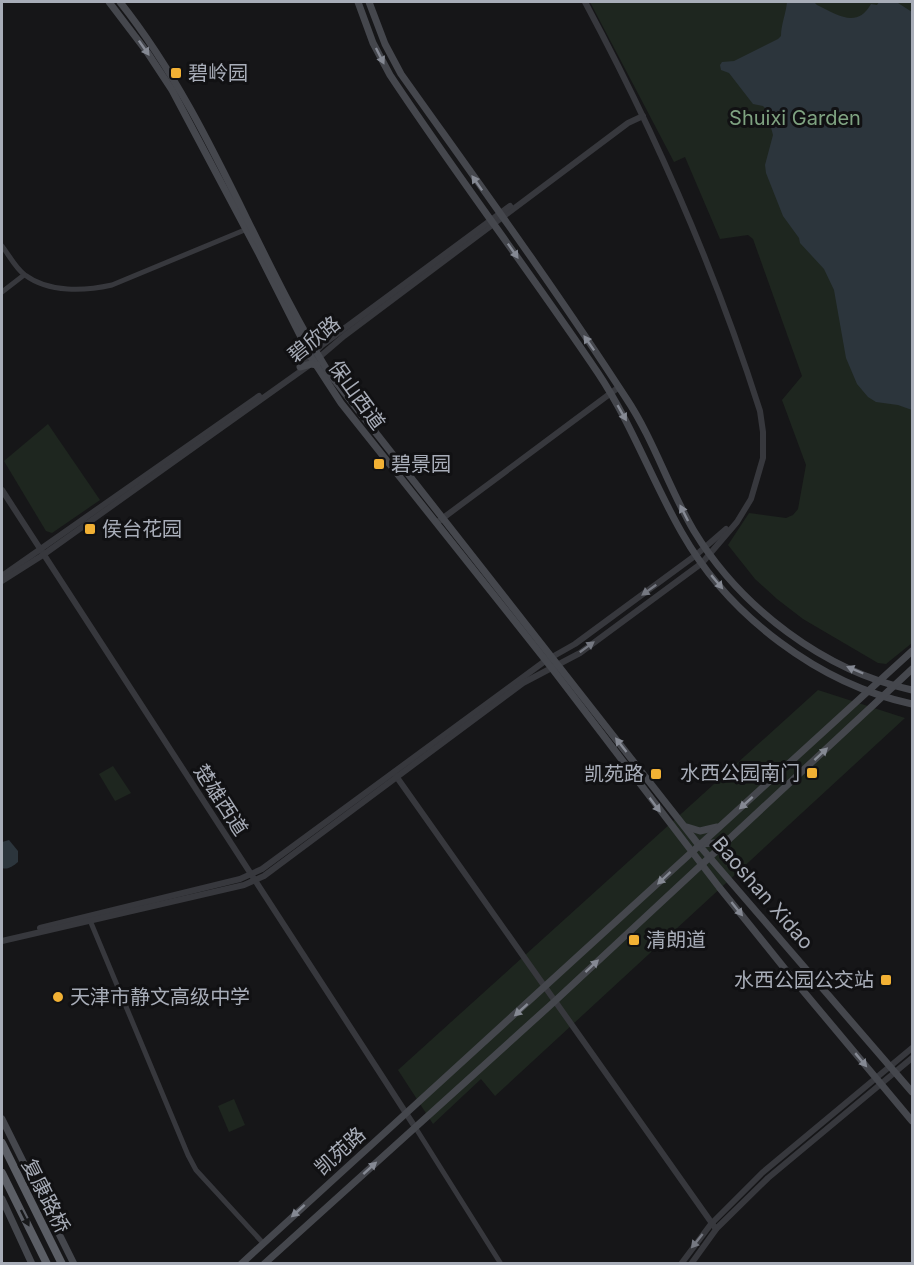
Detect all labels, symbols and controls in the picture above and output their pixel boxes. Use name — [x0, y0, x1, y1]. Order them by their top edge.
one-way arrow — [138, 40, 150, 56]
one-way arrow — [375, 47, 384, 64]
place label: 碧岭园 — [188, 61, 248, 85]
marker: 碧岭园 — [169, 66, 183, 80]
park label: Shuixi Garden — [729, 106, 861, 130]
one-way arrow — [472, 175, 484, 191]
one-way arrow — [507, 243, 519, 259]
street label: 碧欣路 — [283, 311, 345, 367]
one-way arrow — [584, 335, 595, 351]
street label: 保山西道 — [324, 356, 390, 434]
one-way arrow — [617, 405, 627, 422]
place label: 碧景园 — [391, 452, 451, 476]
marker: 碧景园 — [372, 457, 386, 471]
one-way arrow — [679, 504, 689, 521]
place label: 侯台花园 — [102, 517, 182, 541]
marker: 侯台花园 — [83, 522, 97, 536]
one-way arrow — [710, 575, 723, 590]
one-way arrow — [641, 584, 657, 596]
one-way arrow — [580, 642, 595, 654]
one-way arrow — [846, 665, 864, 675]
one-way arrow — [614, 737, 627, 753]
one-way arrow — [813, 748, 828, 761]
street label: 楚雄西道 — [189, 760, 253, 840]
place label: 水西公园南门 — [680, 761, 800, 785]
place label: 凯苑路 — [584, 762, 644, 786]
marker: 水西公园南门 — [805, 766, 819, 780]
marker: 凯苑路 — [649, 767, 663, 781]
one-way arrow — [739, 796, 754, 809]
one-way arrow — [649, 798, 661, 813]
street label: Baoshan Xidao — [708, 832, 818, 954]
one-way arrow — [657, 871, 672, 884]
one-way arrow — [730, 902, 742, 917]
place label: 清朗道 — [646, 928, 706, 952]
marker: 清朗道 — [627, 933, 641, 947]
one-way arrow — [584, 960, 599, 973]
place label: 水西公园公交站 — [734, 968, 874, 992]
marker: 水西公园公交站 — [879, 973, 893, 987]
place label: 天津市静文高级中学 — [70, 985, 250, 1009]
marker: 天津市静文高级中学 — [51, 990, 65, 1004]
one-way arrow — [514, 1003, 529, 1016]
one-way arrow — [854, 1052, 867, 1068]
street label: 凯苑路 — [310, 1122, 370, 1180]
street label: 复康路桥 — [17, 1155, 75, 1237]
one-way arrow — [362, 1162, 377, 1175]
one-way arrow — [292, 1204, 306, 1218]
one-way arrow — [19, 1209, 29, 1227]
one-way arrow — [691, 1233, 704, 1249]

